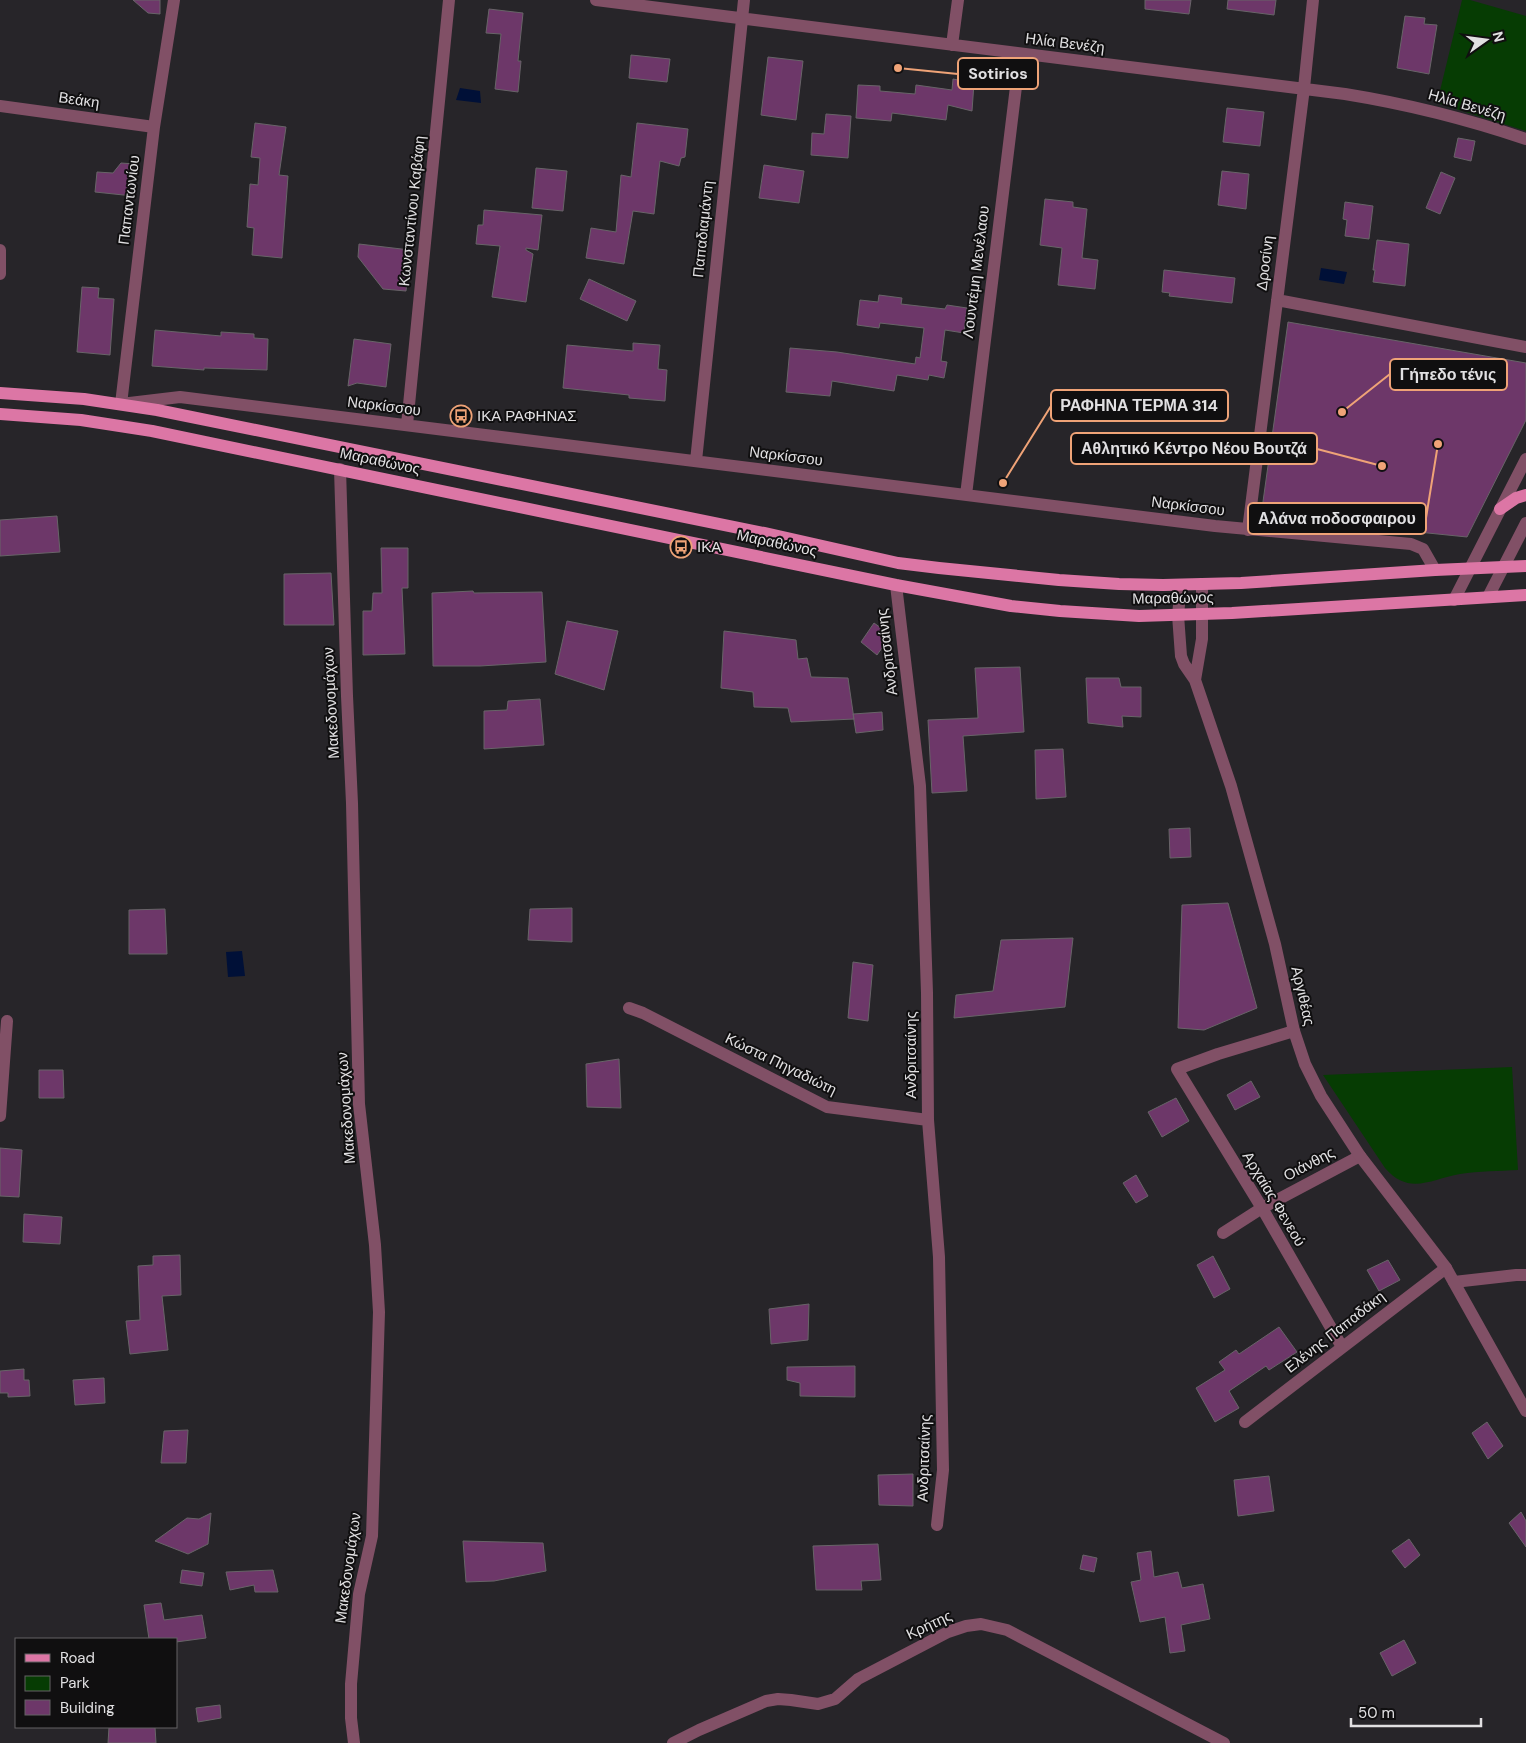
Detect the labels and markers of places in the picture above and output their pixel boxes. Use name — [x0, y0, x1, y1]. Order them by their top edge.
callout: Sotirios — [958, 58, 1038, 89]
callout: Γήπεδο τένις — [1390, 359, 1507, 390]
callout: ΡΑΦΗΝΑ ΤΕΡΜΑ 314 — [1051, 390, 1228, 421]
bus stop icon: ΙΚΑ ΡΑΦΗΝΑΣ — [449, 404, 473, 428]
place label: ΙΚΑ ΡΑΦΗΝΑΣ — [477, 406, 577, 426]
callout: Αθλητικό Κέντρο Νέου Βουτζά — [1071, 433, 1317, 464]
callout: Αλάνα ποδοσφαιρου — [1248, 503, 1426, 534]
bus stop icon: ΙΚΑ — [669, 535, 693, 559]
place label: ΙΚΑ — [697, 537, 721, 557]

